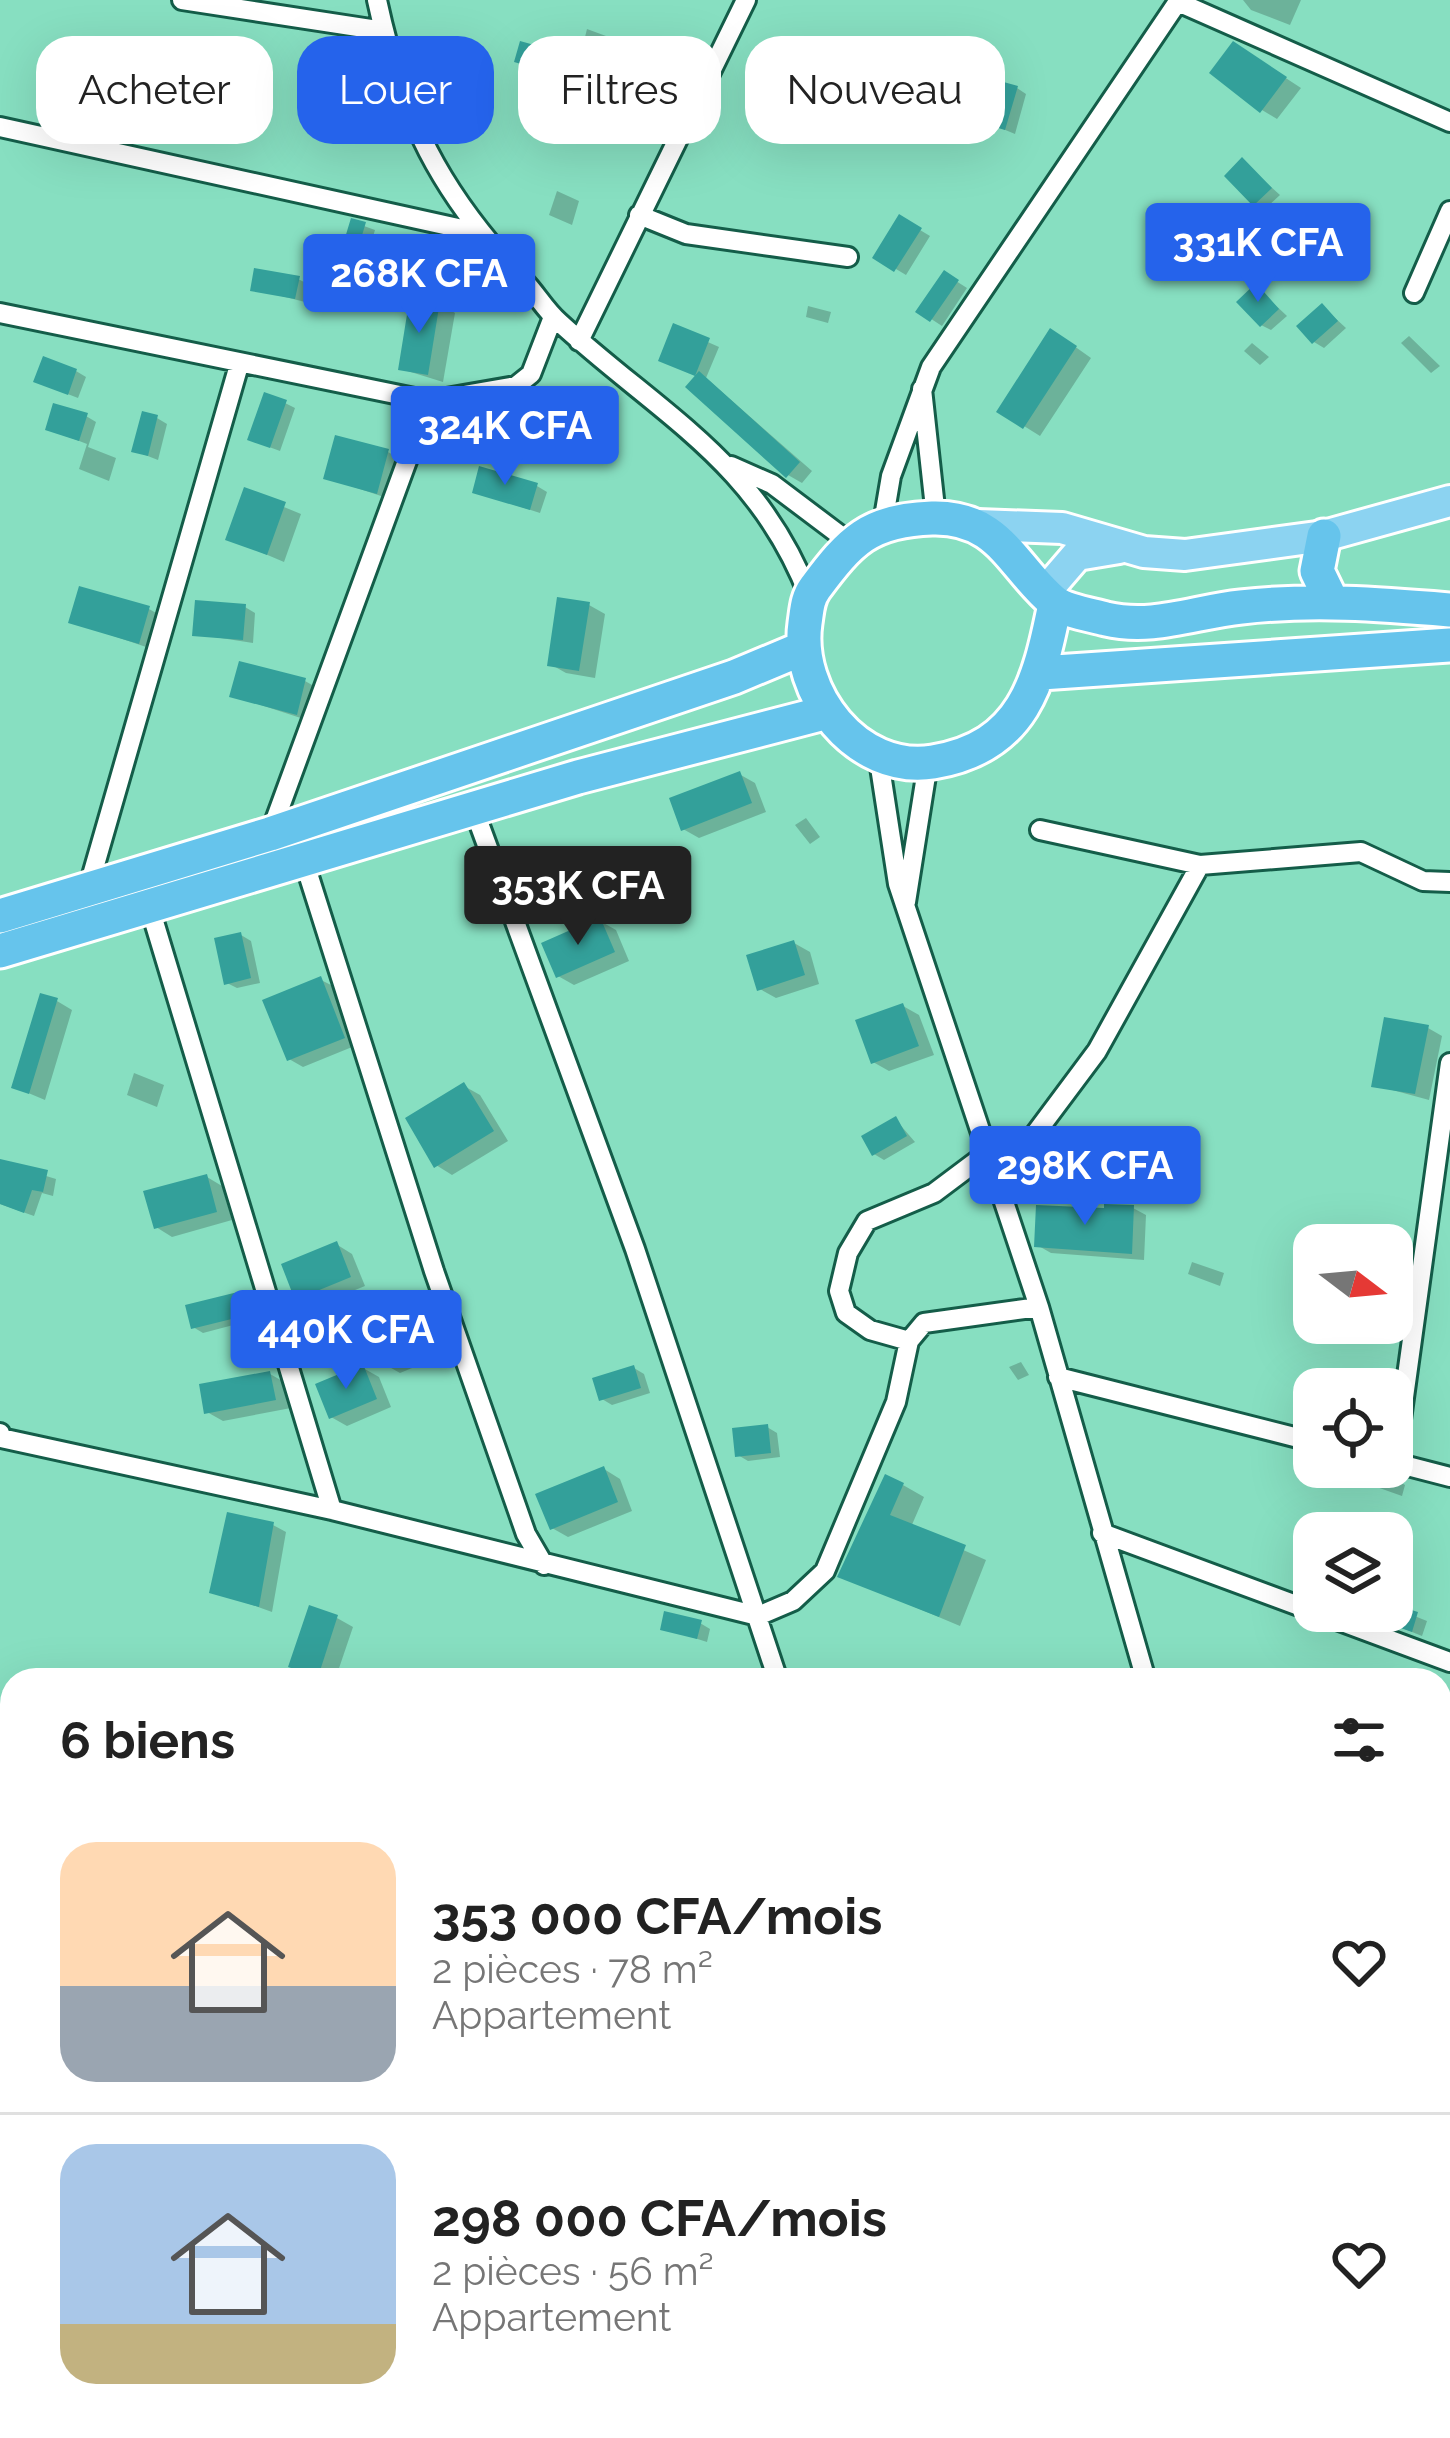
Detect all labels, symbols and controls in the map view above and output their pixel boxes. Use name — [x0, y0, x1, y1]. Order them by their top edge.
chip: Acheter — [36, 36, 273, 144]
chip: Louer — [297, 36, 494, 144]
chip: Filtres — [518, 36, 721, 144]
chip: Nouveau — [745, 36, 1005, 144]
pin: 331K CFA — [1134, 203, 1382, 305]
text: 331K CFA — [1172, 219, 1344, 265]
pin: 268K CFA — [295, 234, 543, 336]
text: 268K CFA — [330, 250, 508, 296]
pin: 324K CFA — [381, 386, 629, 488]
text: 324K CFA — [418, 402, 592, 448]
pin: 353K CFA — [454, 846, 702, 948]
text: 353K CFA — [491, 862, 665, 908]
pin: 298K CFA — [961, 1126, 1209, 1228]
text: 298K CFA — [997, 1142, 1173, 1188]
north arrow — [1293, 1224, 1413, 1344]
map controls — [1293, 1224, 1413, 1632]
pin: 440K CFA — [222, 1290, 470, 1392]
text: 440K CFA — [258, 1306, 434, 1352]
button: locate — [1293, 1368, 1413, 1488]
button: layers — [1293, 1512, 1413, 1632]
icon: filters — [1326, 1707, 1392, 1773]
text: 6 biens — [60, 1710, 235, 1770]
text: 353 000 CFA/mois — [432, 1886, 882, 1946]
icon: home — [156, 1890, 300, 2034]
icon: heart — [1326, 1929, 1392, 1995]
text: 2 pièces · 78 m² — [432, 1946, 713, 1992]
text: Appartement — [432, 1992, 671, 2038]
text: 298 000 CFA/mois — [432, 2188, 887, 2248]
icon: home — [156, 2192, 300, 2336]
icon: heart — [1326, 2231, 1392, 2297]
text: 2 pièces · 56 m² — [432, 2248, 714, 2294]
text: Appartement — [432, 2294, 671, 2340]

